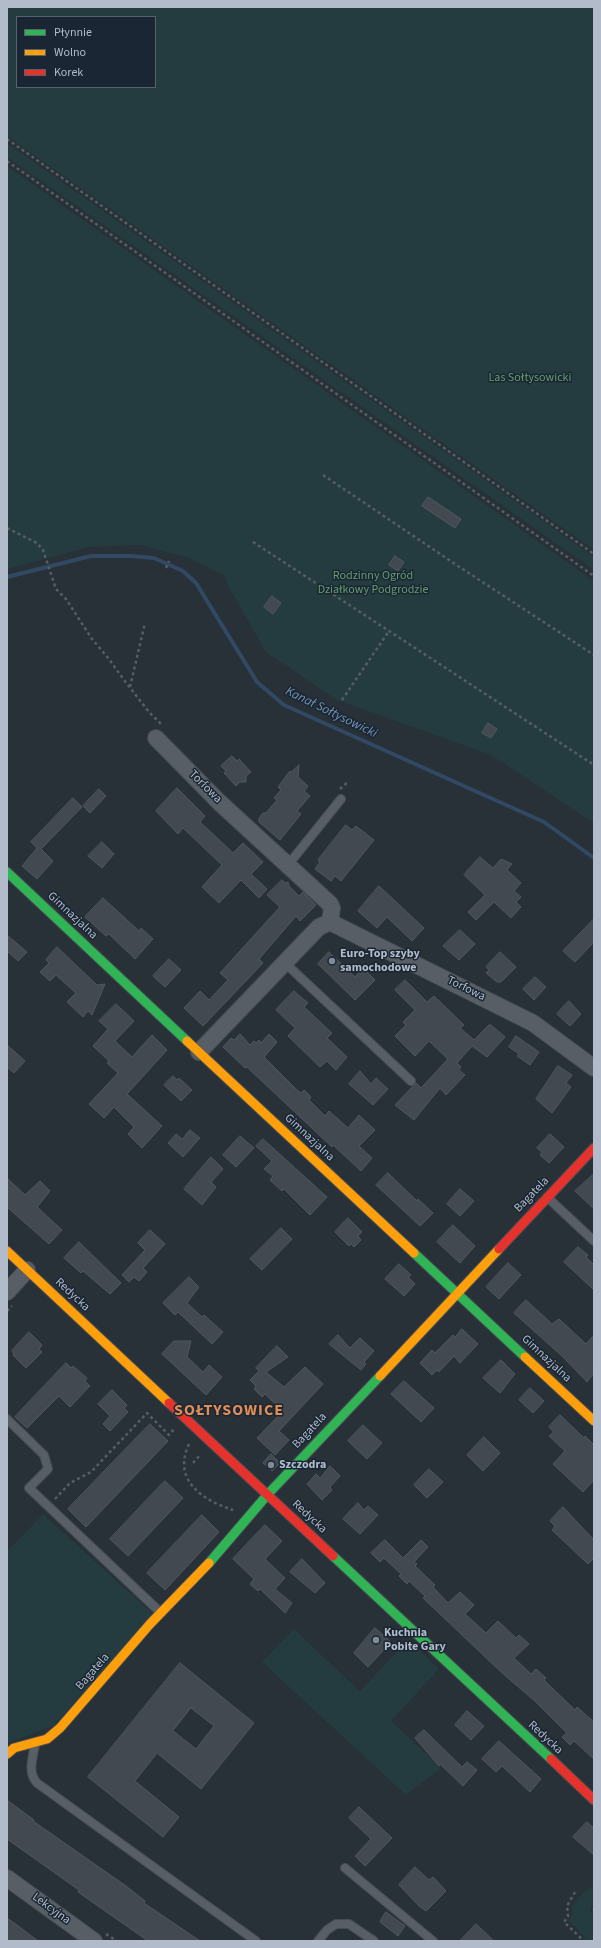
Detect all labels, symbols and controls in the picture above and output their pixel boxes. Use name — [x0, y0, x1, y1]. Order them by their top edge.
legend — [16, 16, 156, 88]
text: Płynnie — [54, 24, 92, 41]
text: Wolno — [54, 44, 86, 61]
text: Korek — [54, 64, 83, 81]
park label: Las Sołtysowicki — [488, 371, 572, 385]
park label: Rodzinny Ogród Działkowy Podgrodzie — [318, 569, 428, 597]
water label: Kanał Sołtysowicki — [282, 684, 380, 742]
street label: Torfowa — [186, 768, 224, 806]
street label: Gimnazjalna — [44, 889, 100, 943]
place label: Euro-Top szyby samochodowe — [340, 947, 420, 975]
marker: Euro-Top szyby samochodowe — [327, 956, 337, 966]
street label: Torfowa — [445, 974, 487, 1004]
street label: Gimnazjalna — [281, 1111, 337, 1165]
street label: Bagatela — [512, 1174, 552, 1216]
street label: Redycka — [52, 1275, 92, 1315]
street label: Gimnazjalna — [518, 1332, 574, 1386]
district label: SOŁTYSOWICE — [174, 1401, 284, 1421]
street label: Bagatela — [290, 1410, 330, 1452]
place label: Szczodra — [279, 1458, 326, 1472]
marker: Szczodra — [266, 1460, 276, 1470]
street label: Redycka — [289, 1497, 329, 1537]
place label: Kuchnia Pobite Gary — [384, 1626, 446, 1654]
marker: Kuchnia Pobite Gary — [371, 1635, 381, 1645]
street label: Bagatela — [73, 1651, 113, 1693]
street label: Redycka — [525, 1718, 565, 1758]
street label: Lekcyjna — [29, 1890, 73, 1928]

